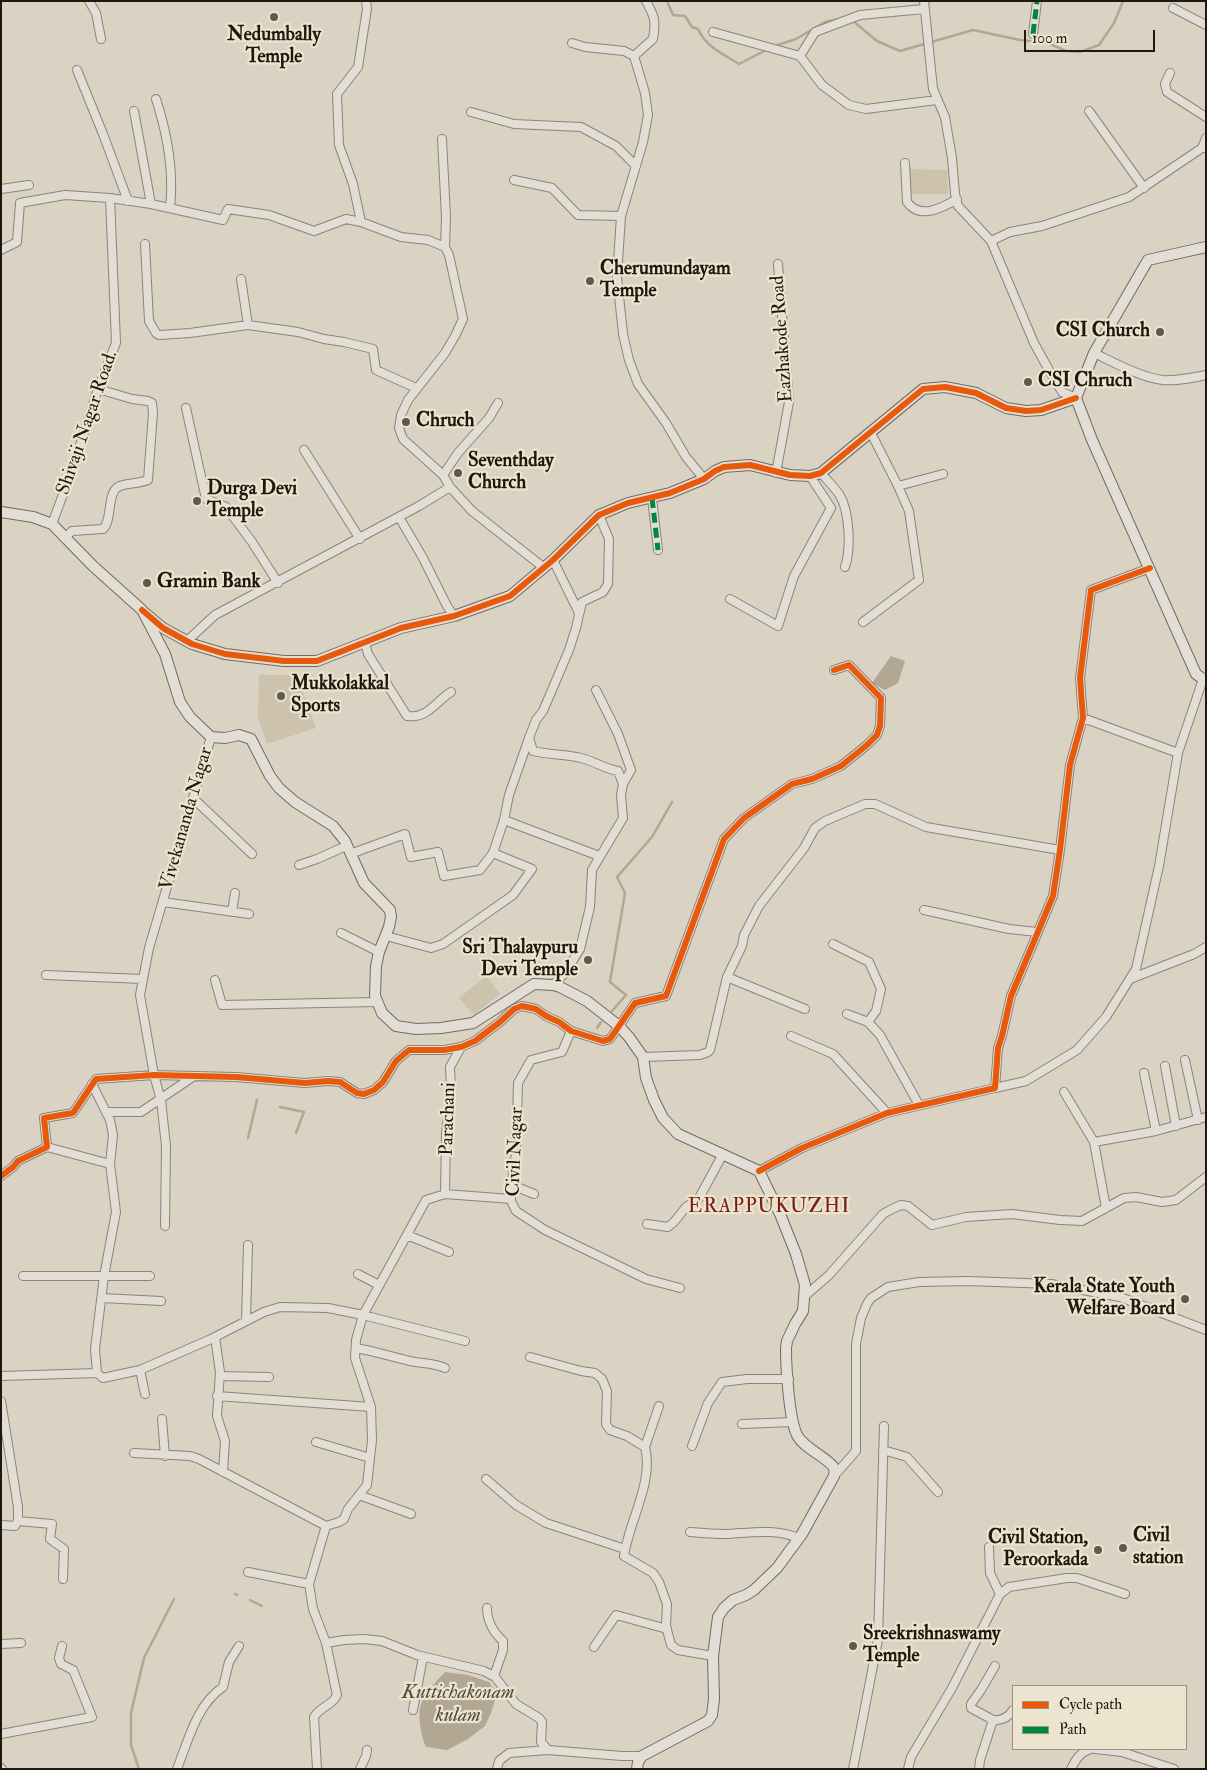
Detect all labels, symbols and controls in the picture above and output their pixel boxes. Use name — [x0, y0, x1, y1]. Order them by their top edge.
marker: Nedumbally Temple — [268, 11, 280, 23]
scale bar — [1027, 20, 1158, 52]
place label: Nedumbally Temple — [227, 25, 321, 69]
text: 100 m — [1032, 29, 1067, 48]
place label: Cherumundayam Temple — [600, 259, 731, 303]
marker: Cherumundayam Temple — [584, 275, 596, 287]
street label: Eazhakode Road — [767, 275, 799, 403]
place label: CSI Church — [1056, 321, 1150, 343]
marker: CSI Church — [1154, 326, 1166, 338]
street label: Shivaji Nagar Road. — [53, 348, 123, 498]
place label: CSI Chruch — [1038, 371, 1133, 393]
marker: CSI Chruch — [1022, 376, 1034, 388]
place label: Chruch — [416, 411, 474, 433]
marker: Chruch — [400, 416, 412, 428]
place label: Seventhday Church — [468, 451, 554, 495]
marker: Seventhday Church — [452, 467, 464, 479]
place label: Durga Devi Temple — [207, 479, 297, 523]
marker: Durga Devi Temple — [191, 495, 203, 507]
place label: Gramin Bank — [157, 572, 261, 594]
marker: Gramin Bank — [141, 577, 153, 589]
place label: Mukkolakkal Sports — [291, 674, 389, 718]
marker: Mukkolakkal Sports — [275, 690, 287, 702]
street label: Vivekananda Nagar — [156, 745, 218, 893]
place label: Sri Thalaypuru Devi Temple — [462, 938, 578, 982]
marker: Sri Thalaypuru Devi Temple — [582, 954, 594, 966]
street label: Parachani — [436, 1082, 462, 1156]
street label: Civil Nagar — [503, 1107, 529, 1197]
district label: ERAPPUKUZHI — [686, 1196, 852, 1220]
place label: Kerala State Youth Welfare Board — [1034, 1277, 1175, 1321]
marker: Kerala State Youth Welfare Board — [1179, 1293, 1191, 1305]
place label: Civil station — [1133, 1526, 1184, 1570]
place label: Civil Station, Peroorkada — [988, 1528, 1088, 1572]
marker: Civil station — [1117, 1542, 1129, 1554]
marker: Civil Station, Peroorkada — [1092, 1544, 1104, 1556]
place label: Sreekrishnaswamy Temple — [863, 1624, 1000, 1668]
marker: Sreekrishnaswamy Temple — [847, 1640, 859, 1652]
water label: Kuttichakonam kulam — [402, 1682, 514, 1729]
legend — [1012, 1685, 1187, 1750]
text: Cycle path — [1059, 1695, 1122, 1714]
text: Path — [1059, 1720, 1086, 1739]

